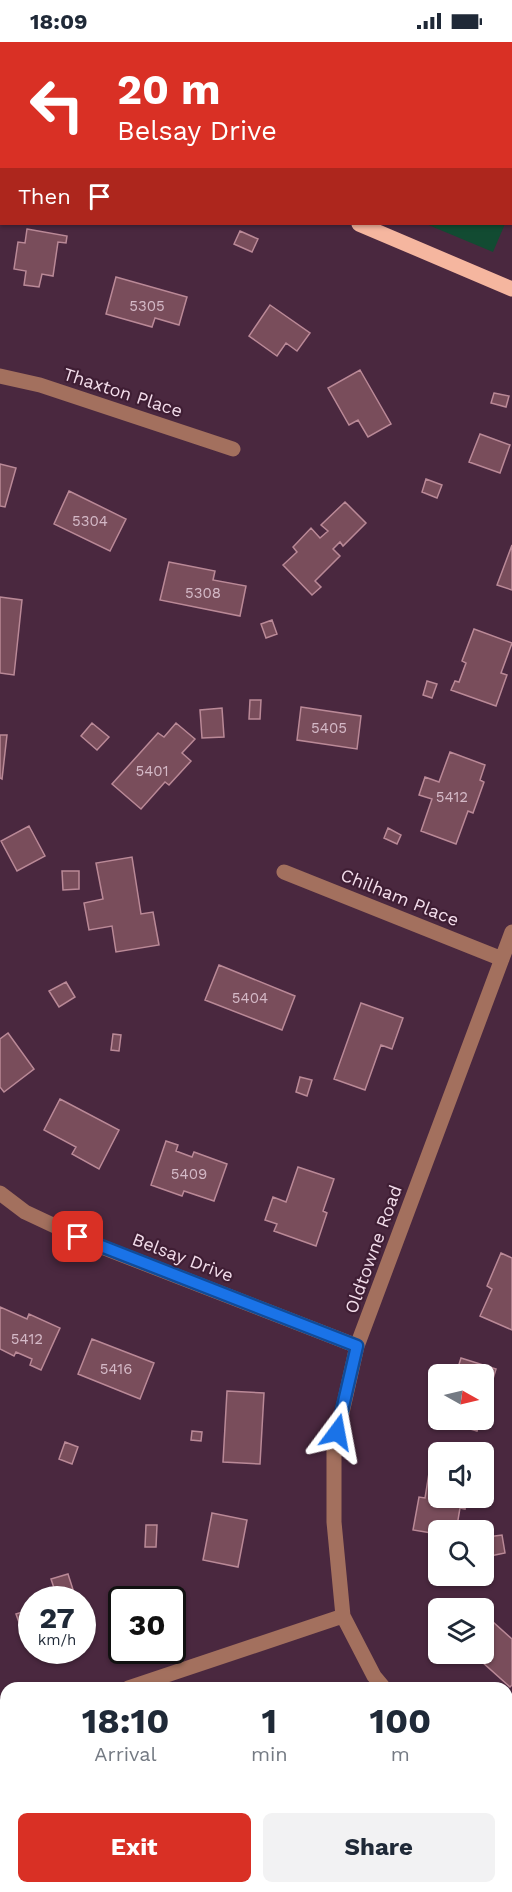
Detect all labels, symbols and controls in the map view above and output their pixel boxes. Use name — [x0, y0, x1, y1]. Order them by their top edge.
text: 18:09 — [30, 9, 88, 34]
text: 20 m — [117, 65, 221, 114]
icon: left — [18, 66, 96, 144]
text: Belsay Drive — [117, 115, 277, 147]
icon: arrive — [83, 180, 116, 213]
text: Then — [18, 184, 71, 209]
house number: 5305 — [129, 297, 165, 315]
street label: Thaxton Place — [61, 363, 185, 421]
house number: 5304 — [72, 512, 108, 530]
house number: 5308 — [185, 584, 221, 602]
house number: 5405 — [311, 719, 347, 737]
house number: 5401 — [135, 762, 169, 780]
house number: 5412 — [436, 788, 468, 806]
street label: Chilham Place — [338, 864, 462, 930]
house number: 5404 — [232, 989, 268, 1007]
house number: 5409 — [171, 1165, 207, 1183]
street label: Oldtowne Road — [340, 1182, 406, 1316]
pin — [52, 1211, 103, 1262]
icon: arrive — [61, 1220, 94, 1253]
street label: Belsay Drive — [130, 1228, 236, 1286]
house number: 5412 — [11, 1330, 43, 1348]
house number: 5416 — [100, 1360, 132, 1378]
north arrow — [428, 1364, 494, 1430]
map controls — [428, 1364, 494, 1664]
position arrow — [305, 1400, 369, 1464]
button: sound — [428, 1442, 494, 1508]
button: search — [428, 1520, 494, 1586]
speed limit sign: 30 — [108, 1586, 186, 1664]
button: layers — [428, 1598, 494, 1664]
text: 27 — [39, 1600, 75, 1635]
text: km/h — [38, 1631, 76, 1649]
text: 18:10 — [82, 1700, 169, 1742]
text: 1 — [262, 1700, 277, 1742]
text: 100 — [369, 1700, 431, 1742]
text: Arrival — [94, 1742, 157, 1766]
text: min — [251, 1742, 288, 1766]
text: m — [391, 1742, 410, 1766]
button: Exit — [18, 1813, 251, 1882]
button: Share — [263, 1813, 495, 1882]

